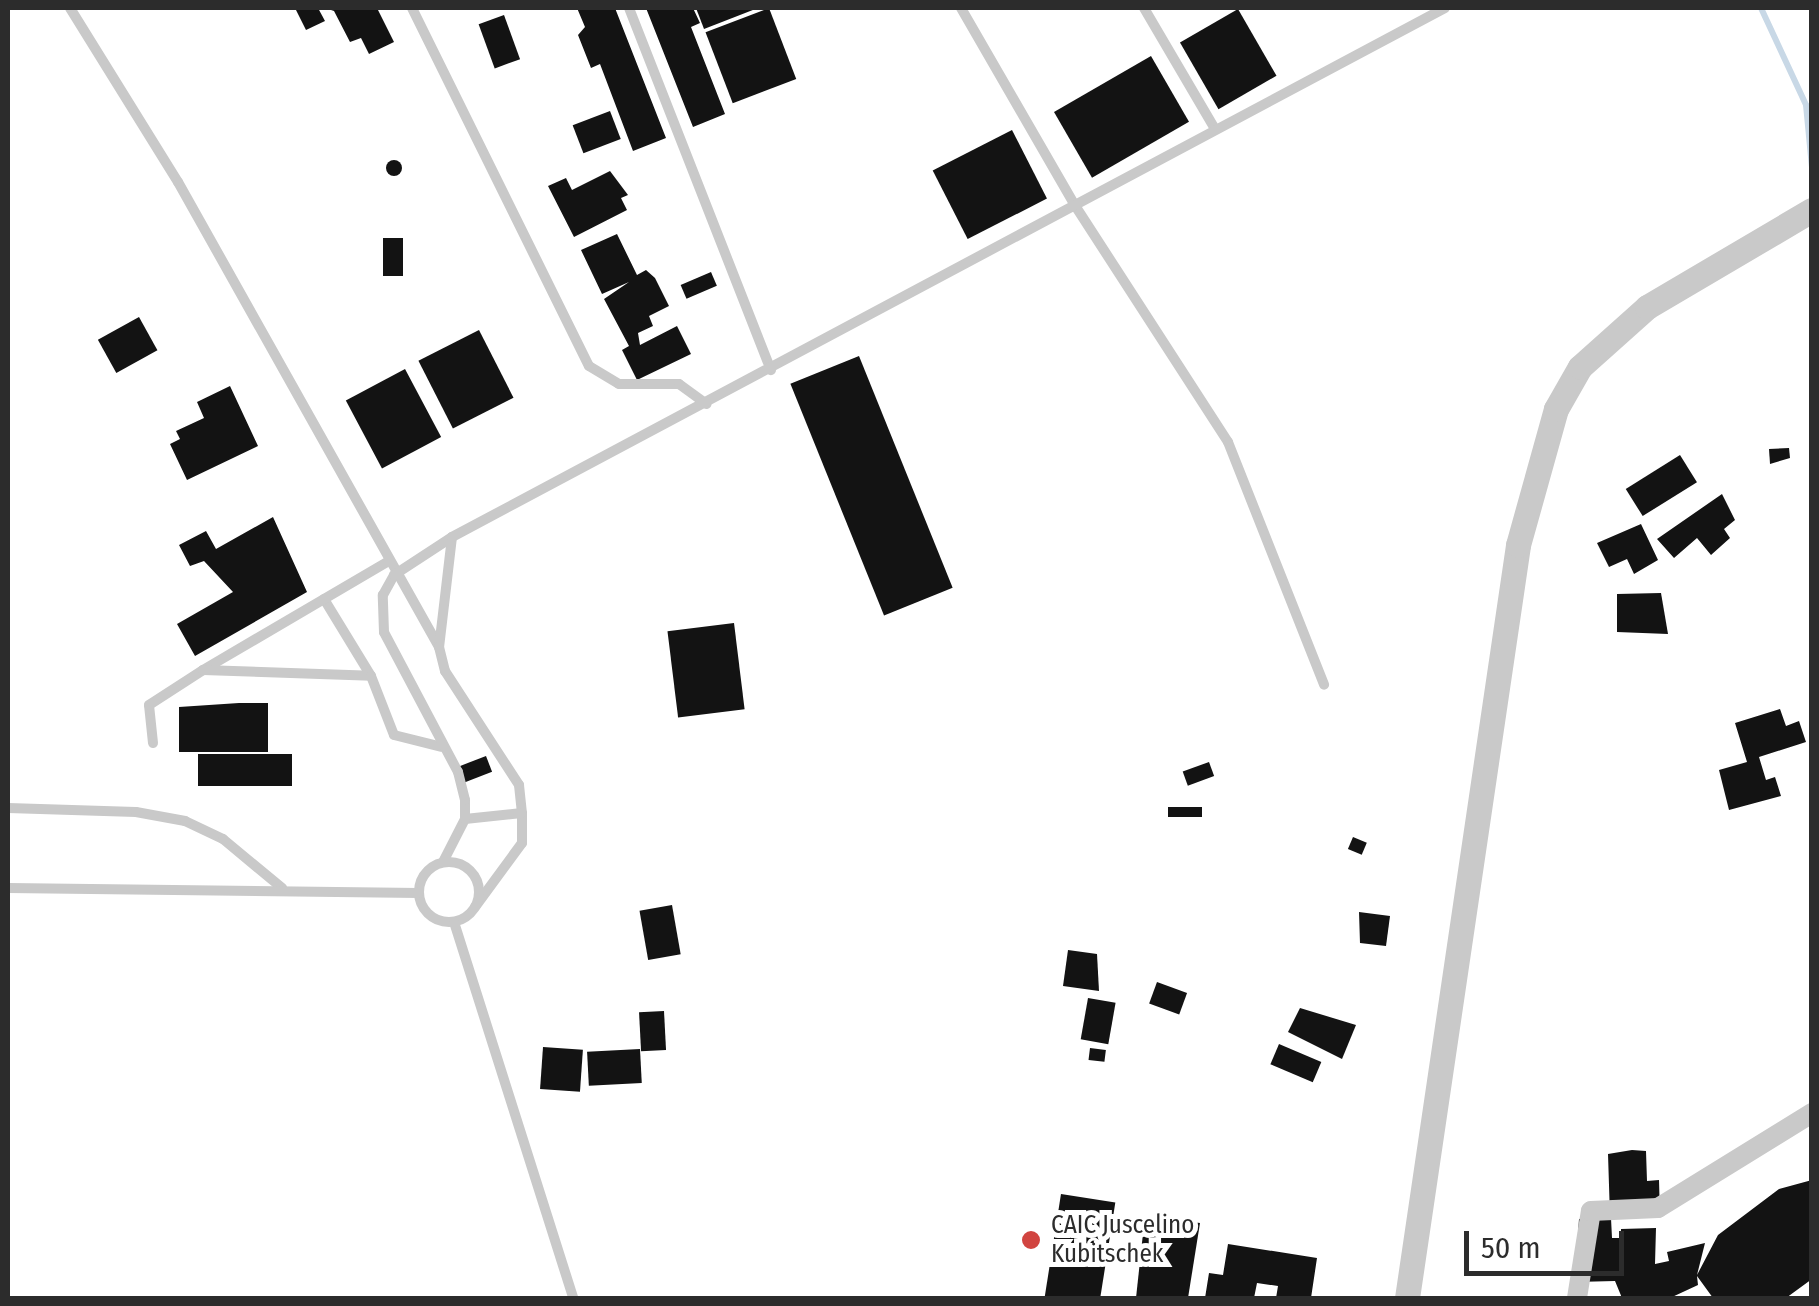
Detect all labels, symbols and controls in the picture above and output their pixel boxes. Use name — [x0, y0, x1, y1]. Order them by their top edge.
place label: CAIC Juscelino Kubitschek — [1051, 1211, 1194, 1270]
scale bar — [1469, 1211, 1629, 1273]
marker: CAIC Juscelino Kubitschek — [1020, 1229, 1042, 1251]
text: 50 m — [1481, 1230, 1541, 1266]

